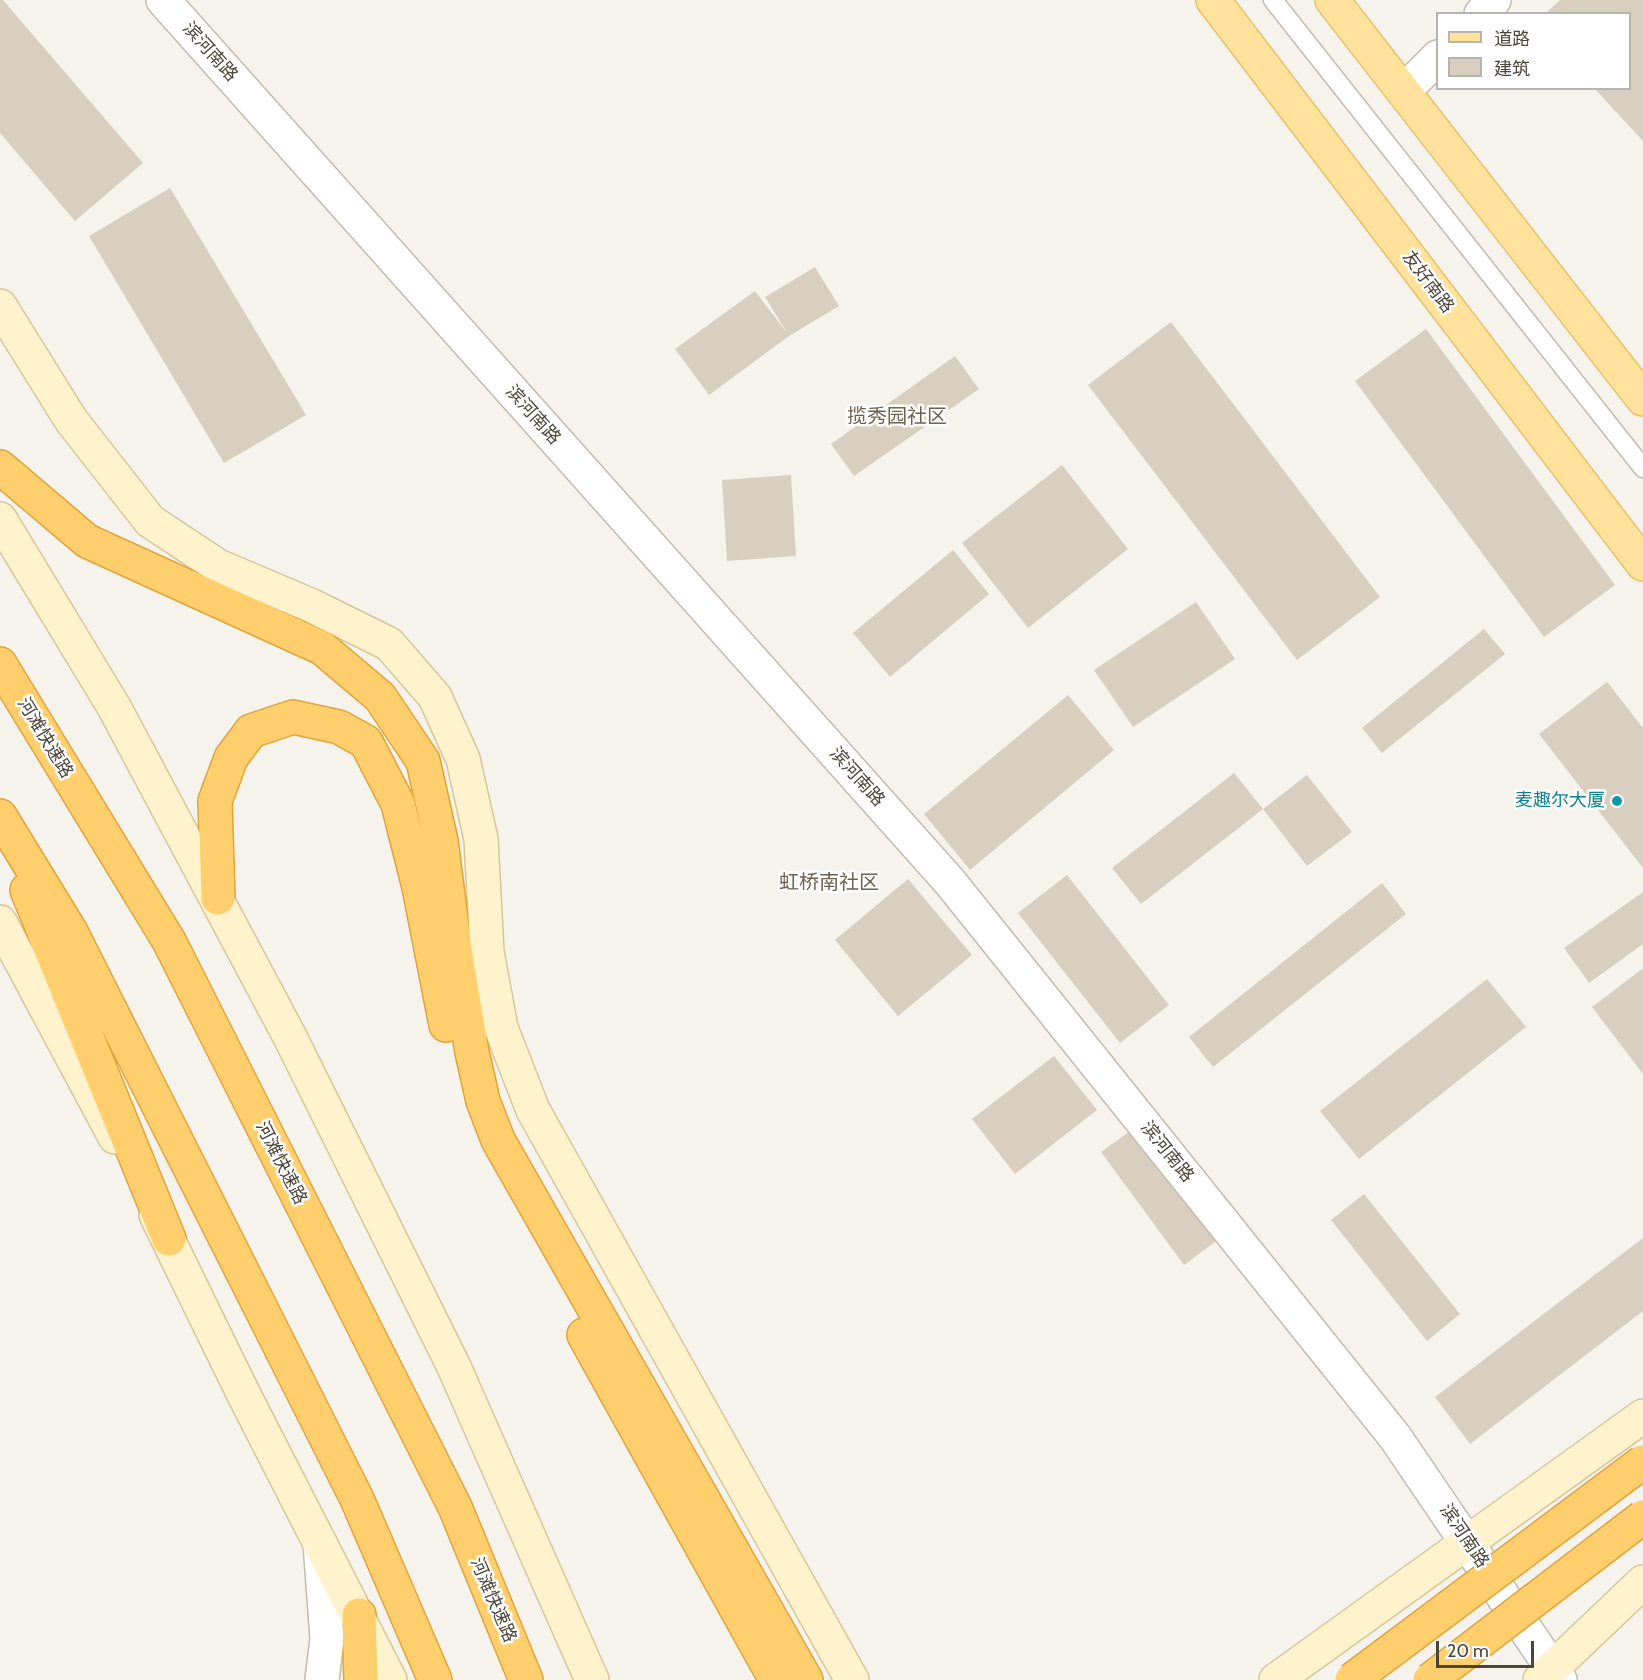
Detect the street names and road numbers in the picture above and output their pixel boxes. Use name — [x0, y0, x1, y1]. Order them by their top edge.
street label: 滨河南路 — [178, 18, 242, 86]
street label: 友好南路 — [1398, 247, 1458, 317]
street label: 滨河南路 — [501, 381, 565, 449]
street label: 河滩快速路 — [13, 694, 77, 782]
street label: 滨河南路 — [825, 743, 889, 811]
street label: 滨河南路 — [1136, 1117, 1198, 1187]
street label: 河滩快速路 — [251, 1118, 311, 1208]
street label: 滨河南路 — [1435, 1500, 1493, 1572]
street label: 河滩快速路 — [465, 1554, 521, 1646]

